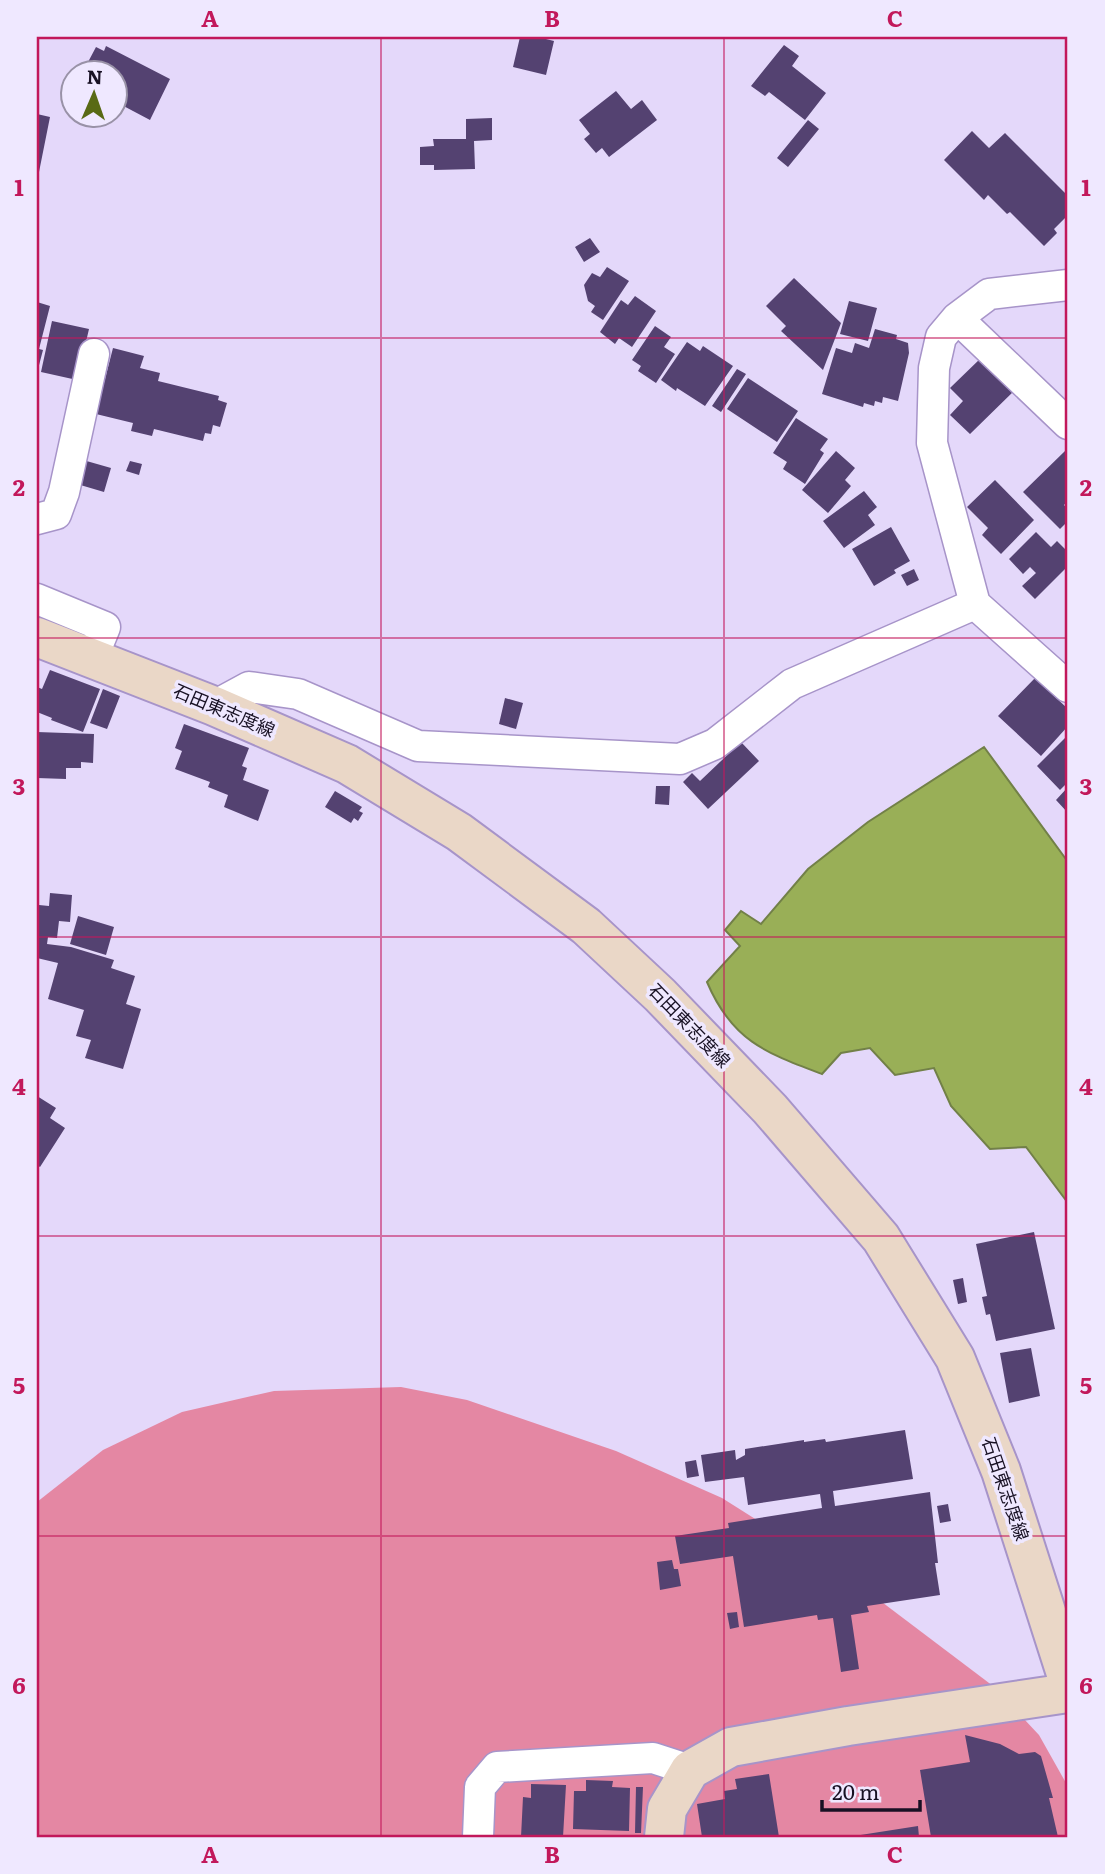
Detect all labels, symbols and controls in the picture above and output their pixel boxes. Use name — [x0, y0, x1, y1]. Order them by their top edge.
text: A — [201, 0, 219, 34]
text: B — [544, 0, 560, 34]
text: C — [887, 0, 903, 34]
north arrow — [60, 60, 130, 130]
text: N — [86, 62, 103, 90]
text: 1 — [14, 169, 24, 203]
text: 1 — [1081, 169, 1091, 203]
text: 2 — [13, 469, 25, 503]
text: 2 — [1080, 469, 1092, 503]
street label: 石田東志度線 — [170, 676, 280, 743]
text: 3 — [13, 768, 25, 802]
text: 3 — [1080, 768, 1092, 802]
street label: 石田東志度線 — [643, 977, 737, 1073]
text: 4 — [12, 1068, 26, 1102]
text: 4 — [1079, 1068, 1093, 1102]
text: 5 — [13, 1367, 25, 1401]
text: 5 — [1080, 1367, 1092, 1401]
street label: 石田東志度線 — [976, 1433, 1037, 1544]
text: 6 — [12, 1667, 26, 1701]
text: 6 — [1079, 1667, 1093, 1701]
scale bar — [822, 1769, 920, 1813]
text: 20 m — [832, 1775, 879, 1806]
text: A — [201, 1836, 219, 1870]
text: B — [544, 1836, 560, 1870]
text: C — [887, 1836, 903, 1870]

